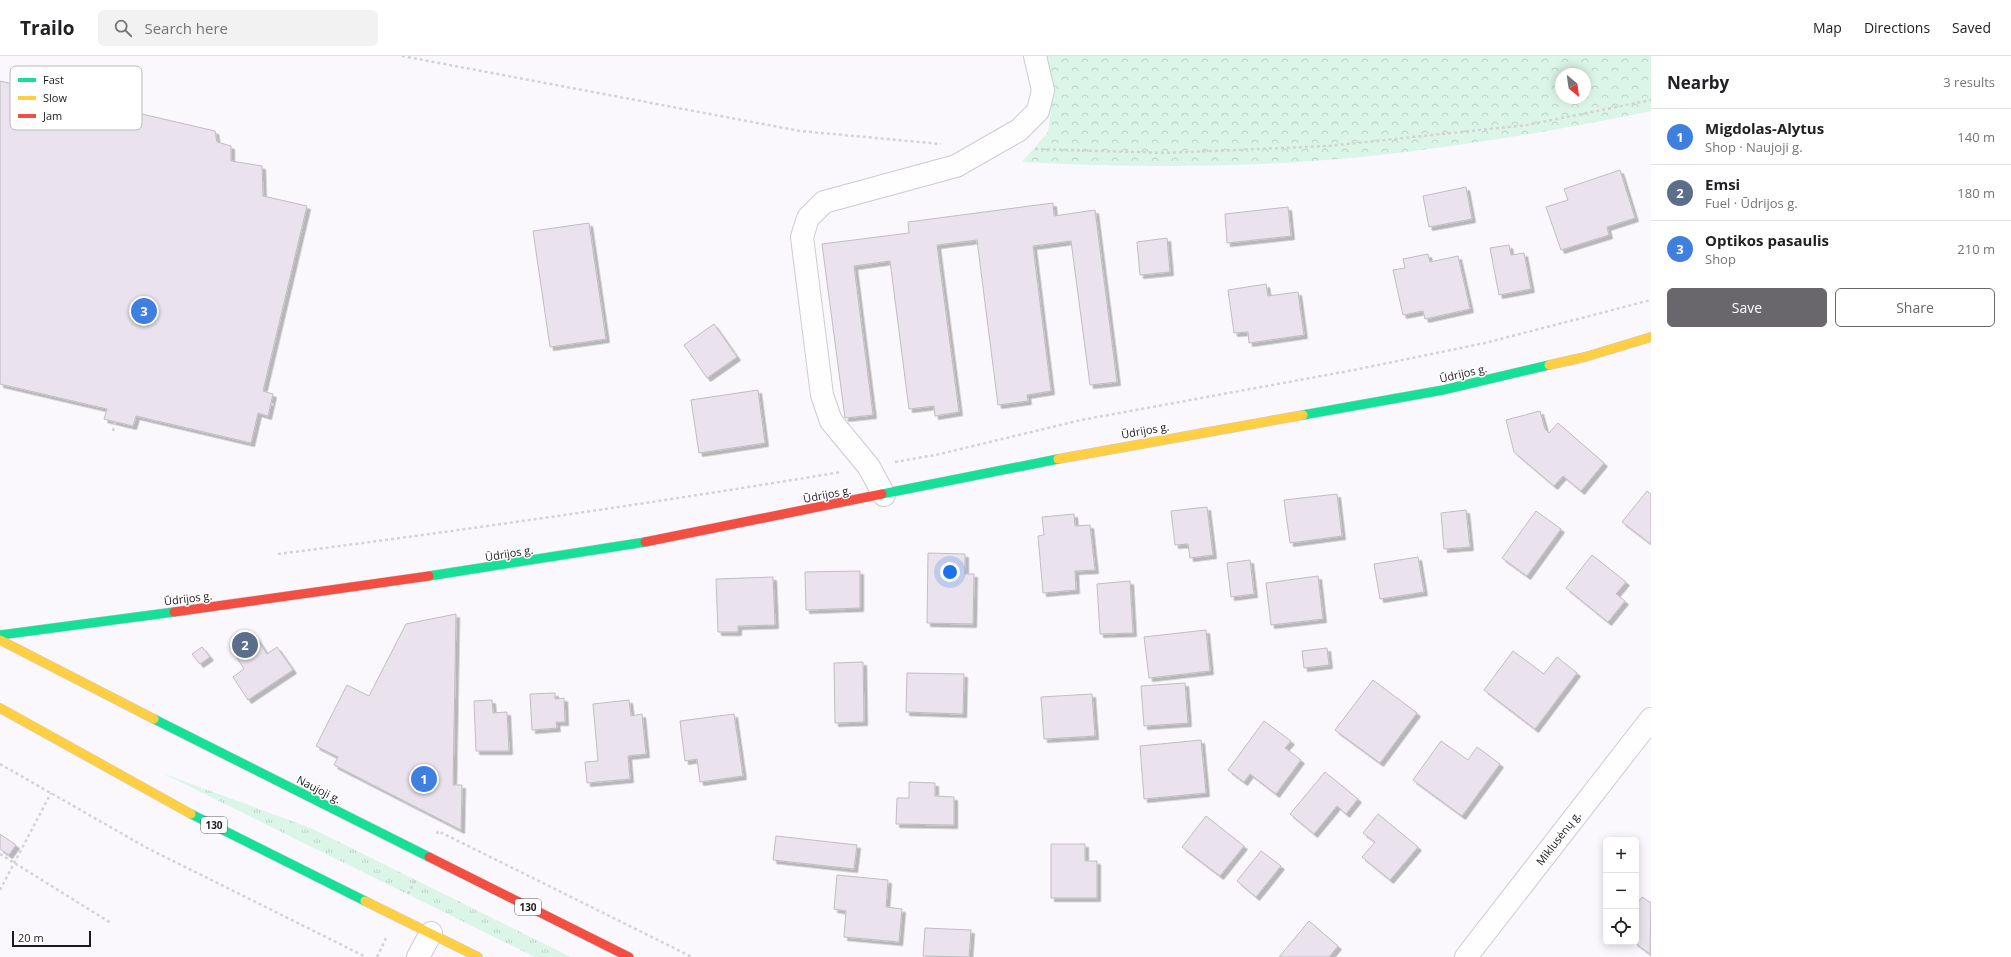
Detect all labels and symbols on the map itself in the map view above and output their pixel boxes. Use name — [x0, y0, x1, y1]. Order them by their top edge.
legend — [10, 66, 142, 130]
north arrow — [1555, 68, 1591, 104]
text: Fast — [43, 72, 64, 87]
text: Slow — [43, 90, 67, 105]
text: Jam — [42, 108, 62, 123]
pin: 3 — [131, 296, 157, 326]
street label: Ūdrijos g. — [1438, 360, 1488, 386]
street label: Ūdrijos g. — [1120, 418, 1170, 442]
street label: Ūdrijos g. — [802, 482, 852, 506]
street label: Ūdrijos g. — [484, 542, 534, 564]
your location — [940, 562, 960, 582]
street label: Ūdrijos g. — [163, 588, 213, 608]
pin: 2 — [232, 630, 258, 660]
pin: 1 — [411, 764, 437, 794]
street label: Naujoji g. — [294, 771, 344, 807]
street label: Miklusėnų g. — [1532, 808, 1584, 868]
road number: 130 — [201, 817, 227, 833]
road number: 130 — [515, 899, 541, 915]
scale bar — [12, 929, 91, 948]

